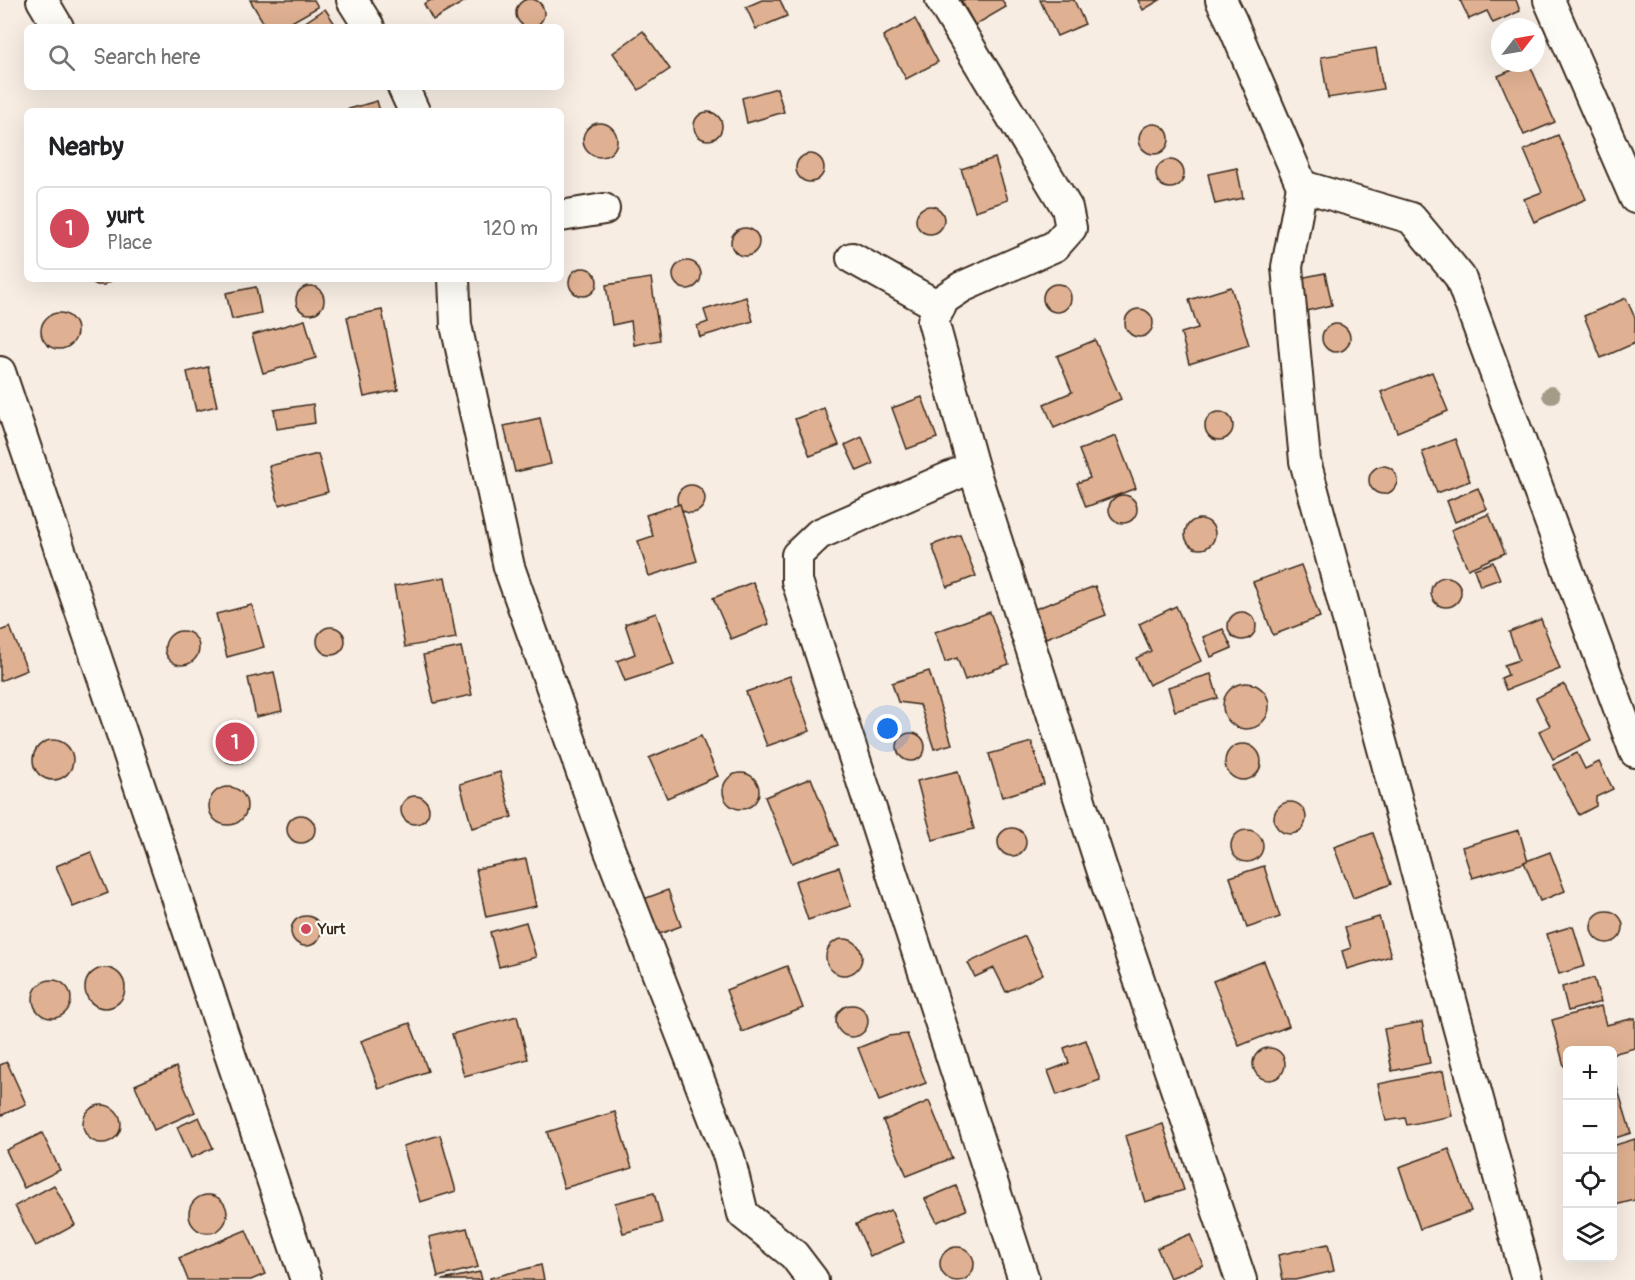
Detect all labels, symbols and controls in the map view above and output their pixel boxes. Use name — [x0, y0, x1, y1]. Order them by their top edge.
north arrow — [1491, 18, 1545, 72]
search box — [24, 24, 564, 90]
icon: search — [45, 41, 78, 74]
text: Search here — [93, 43, 200, 71]
text: Nearby — [48, 131, 124, 163]
text: yurt — [107, 202, 144, 230]
text: 1 — [66, 216, 73, 241]
text: 120 m — [483, 216, 538, 241]
text: Place — [107, 230, 152, 255]
your location — [873, 714, 902, 743]
pin: 1 — [216, 720, 254, 764]
place label: Yurt — [317, 920, 346, 939]
marker: Yurt — [299, 922, 313, 936]
map controls — [1563, 1046, 1617, 1262]
button: + — [1563, 1046, 1617, 1100]
button: − — [1563, 1100, 1617, 1154]
button: locate — [1563, 1154, 1617, 1208]
button: layers — [1563, 1208, 1617, 1262]

